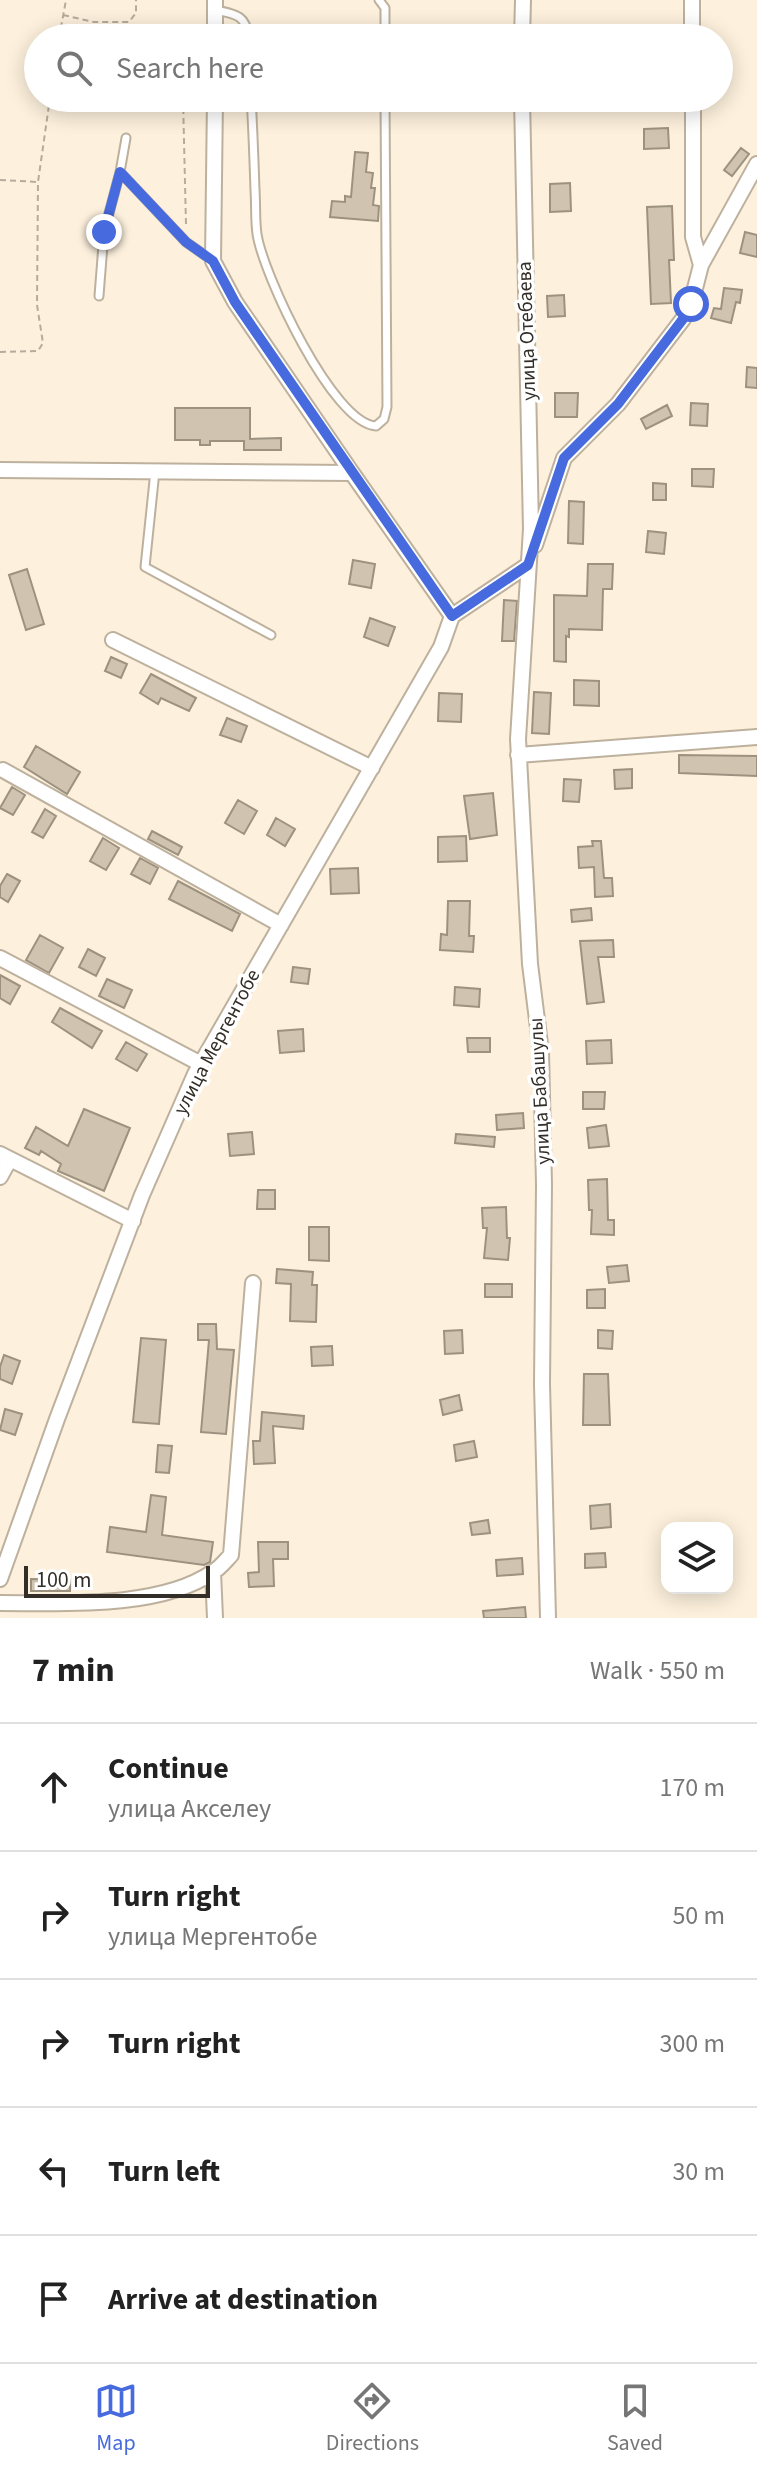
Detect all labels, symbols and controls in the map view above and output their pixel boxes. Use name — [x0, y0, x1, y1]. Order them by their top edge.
search box — [24, 24, 733, 112]
icon: search — [52, 46, 96, 90]
text: Search here — [116, 47, 264, 90]
route end — [86, 214, 122, 250]
street label: улица Отебаева — [511, 261, 543, 401]
route start — [673, 286, 709, 322]
street label: улица Мергентобе — [167, 964, 267, 1120]
street label: улица Бабашулы — [522, 1017, 558, 1165]
map controls — [661, 1522, 733, 1594]
button: layers — [661, 1522, 733, 1594]
scale bar — [24, 1562, 210, 1598]
text: 100 m — [36, 1564, 91, 1596]
text: 7 min — [32, 1646, 115, 1695]
text: Walk · 550 m — [590, 1652, 725, 1689]
text: Continue — [108, 1747, 229, 1790]
icon: ahead — [32, 1765, 76, 1809]
text: 170 m — [659, 1769, 725, 1806]
text: улица Акселеу — [108, 1790, 271, 1827]
text: Turn right — [108, 1875, 240, 1918]
icon: right — [32, 1893, 76, 1937]
text: 50 m — [672, 1897, 725, 1934]
text: улица Мергентобе — [108, 1918, 317, 1955]
icon: right — [32, 2021, 76, 2065]
text: Turn right — [108, 2022, 240, 2065]
text: 300 m — [659, 2025, 725, 2062]
icon: left — [32, 2149, 76, 2193]
text: Turn left — [108, 2150, 220, 2193]
text: 30 m — [672, 2153, 725, 2190]
icon: arrive — [32, 2277, 76, 2321]
text: Arrive at destination — [108, 2278, 378, 2321]
tab: Map — [94, 2379, 138, 2459]
tab: Directions — [326, 2379, 419, 2459]
tab: Saved — [607, 2379, 663, 2459]

